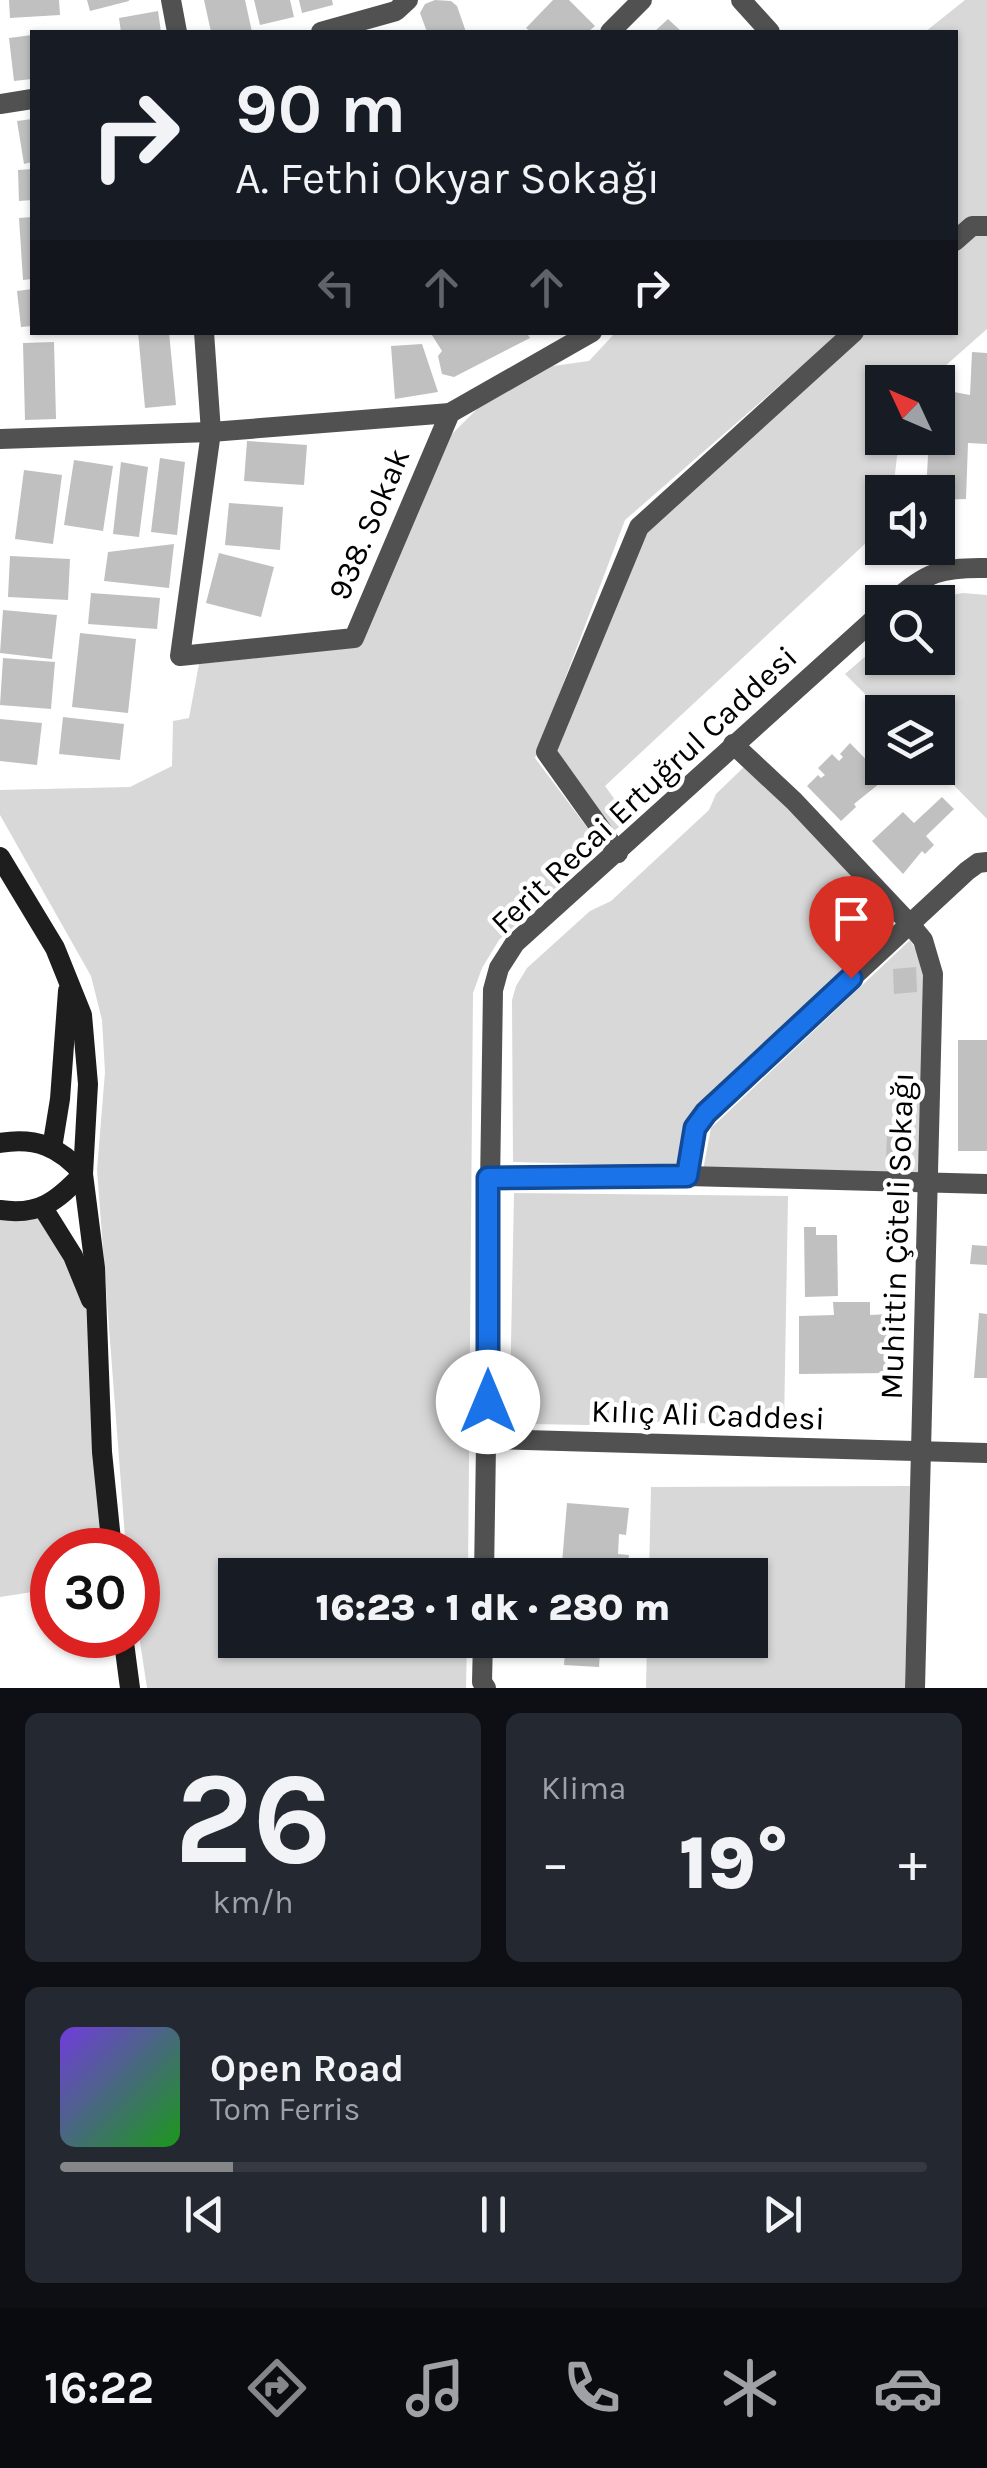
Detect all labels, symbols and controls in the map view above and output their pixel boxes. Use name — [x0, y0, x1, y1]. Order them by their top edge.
text: 90 m — [235, 68, 406, 150]
icon: right — [70, 70, 200, 200]
text: A. Fethi Okyar Sokağı — [235, 152, 660, 204]
icon: left — [309, 260, 364, 315]
icon: ahead — [414, 260, 469, 315]
icon: ahead — [519, 260, 574, 315]
icon: right — [624, 260, 679, 315]
north arrow — [865, 365, 955, 455]
map controls — [865, 365, 955, 785]
street label: 938. Sokak — [321, 443, 417, 605]
button: sound — [865, 475, 955, 565]
button: search — [865, 585, 955, 675]
street label: Ferit Recai Ertuğrul Caddesi — [483, 638, 805, 942]
button: layers — [865, 695, 955, 785]
pin — [809, 876, 894, 979]
icon: arrive — [824, 891, 879, 946]
street label: Muhittin Çöteli Sokağı — [873, 1072, 921, 1400]
position arrow — [436, 1350, 540, 1454]
street label: Kılıç Ali Caddesi — [590, 1392, 826, 1438]
speed limit sign: 30 — [30, 1528, 160, 1658]
text: 16:23 · 1 dk · 280 m — [316, 1585, 670, 1630]
text: 26 — [174, 1743, 332, 1895]
text: Klima — [541, 1770, 627, 1807]
text: 19° — [679, 1819, 789, 1907]
text: − — [541, 1831, 570, 1895]
text: + — [898, 1831, 927, 1895]
text: km/h — [212, 1884, 294, 1921]
text: Open Road — [210, 2046, 404, 2091]
text: Tom Ferris — [210, 2091, 360, 2128]
icon: previous — [177, 2187, 232, 2242]
icon: pause — [466, 2187, 521, 2242]
icon: next — [755, 2187, 810, 2242]
icon: directions — [242, 2353, 312, 2423]
icon: music — [400, 2353, 470, 2423]
icon: phone — [557, 2353, 627, 2423]
icon: climate — [715, 2353, 785, 2423]
icon: car — [873, 2353, 943, 2423]
text: 16:22 — [44, 2362, 154, 2414]

